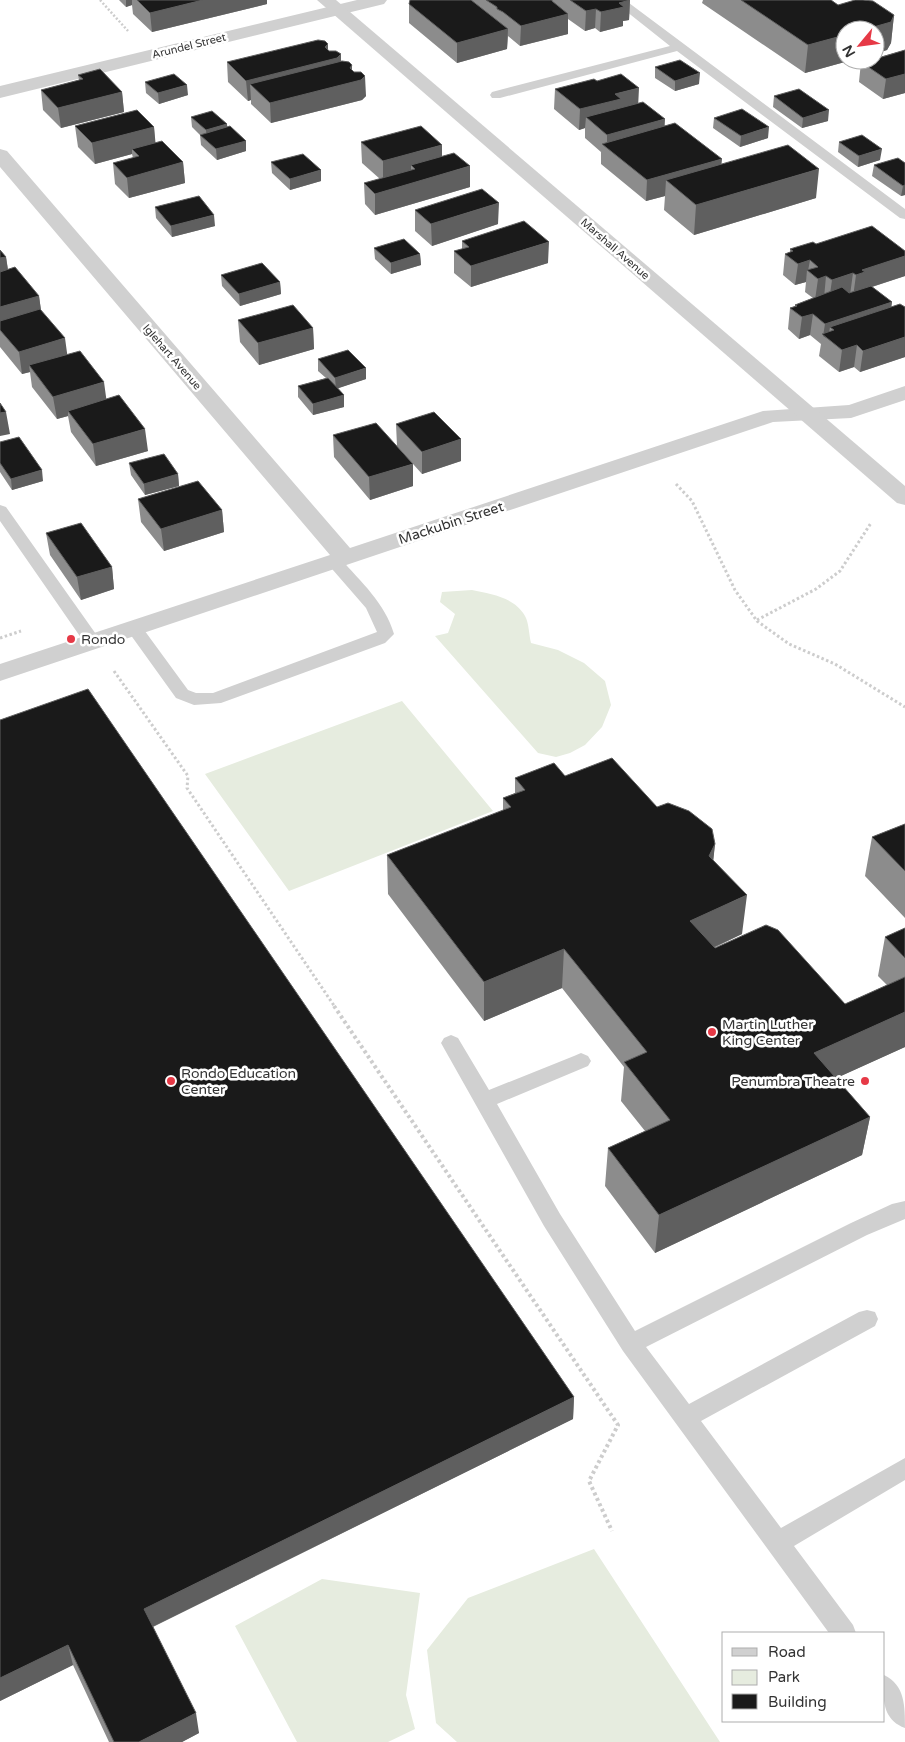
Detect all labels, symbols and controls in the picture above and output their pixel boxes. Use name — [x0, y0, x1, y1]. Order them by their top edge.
north arrow — [835, 20, 885, 70]
street label: Arundel Street — [151, 31, 227, 61]
text: N — [839, 42, 859, 60]
street label: Marshall Avenue — [578, 216, 652, 282]
street label: Iglehart Avenue — [140, 322, 204, 392]
street label: Mackubin Street — [396, 498, 506, 548]
place label: Rondo — [81, 631, 125, 648]
marker: Rondo — [65, 633, 77, 645]
place label: Martin Luther King Center — [722, 1016, 814, 1049]
marker: Martin Luther King Center — [706, 1026, 718, 1038]
place label: Rondo Education Center — [181, 1065, 296, 1098]
place label: Penumbra Theatre — [731, 1073, 855, 1090]
marker: Rondo Education Center — [165, 1075, 177, 1087]
marker: Penumbra Theatre — [859, 1075, 871, 1087]
legend — [722, 1632, 885, 1722]
text: Road — [768, 1643, 806, 1661]
text: Park — [768, 1668, 800, 1686]
text: Building — [768, 1693, 827, 1711]

